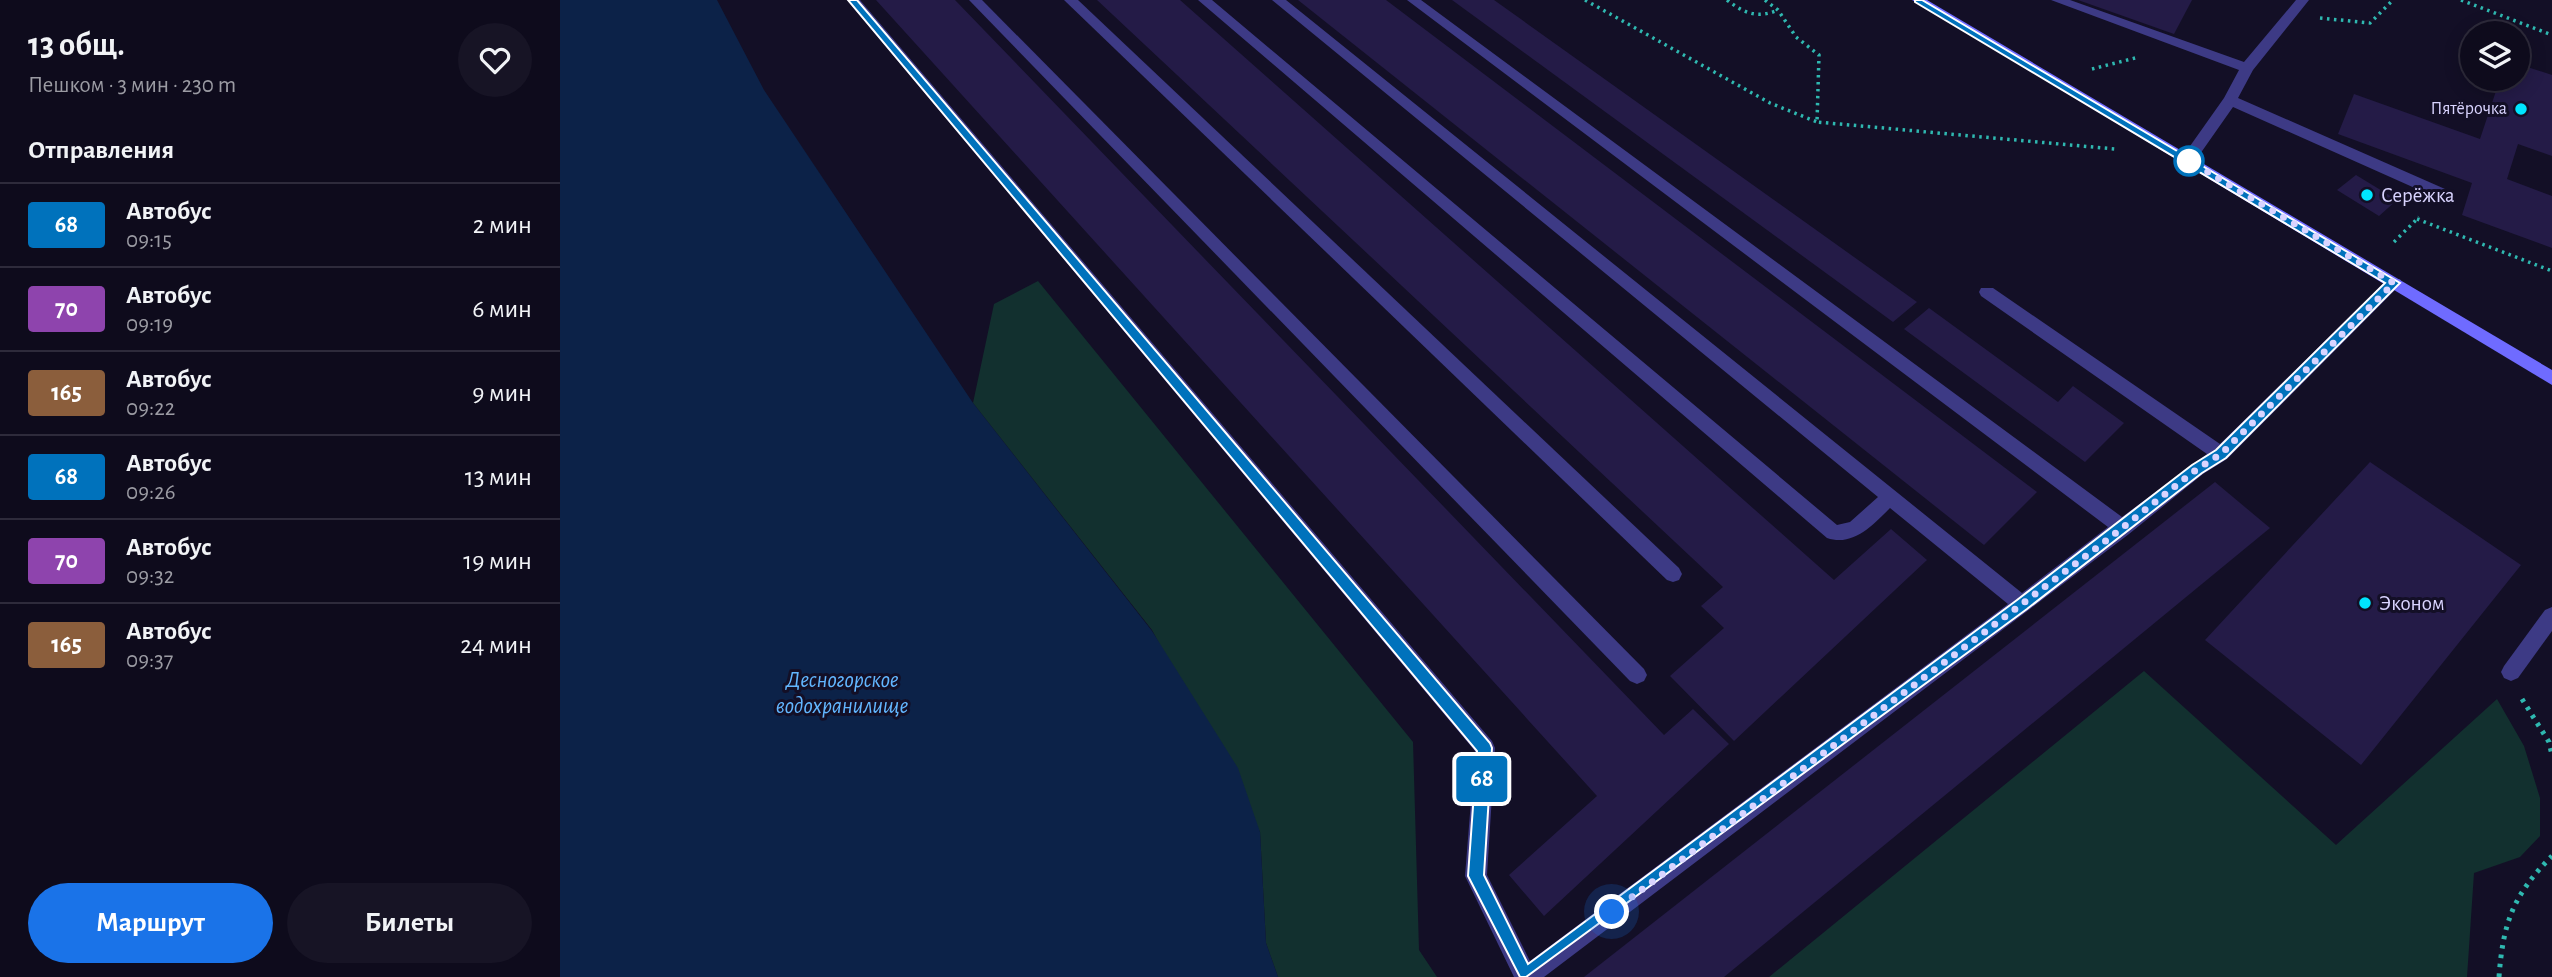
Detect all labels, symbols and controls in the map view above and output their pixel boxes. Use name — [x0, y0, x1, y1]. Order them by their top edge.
map controls — [2460, 21, 2530, 91]
button: layers — [2460, 21, 2530, 91]
button: heart — [458, 23, 532, 97]
text: 13 общ. — [28, 29, 125, 62]
text: Пешком · 3 мин · 230 m — [28, 74, 236, 97]
place label: Пятёрочка — [2430, 100, 2507, 118]
marker: Пятёрочка — [2513, 101, 2529, 117]
text: Отправления — [28, 137, 174, 163]
unlabelled marker — [2174, 146, 2204, 176]
place label: Серёжка — [2381, 185, 2455, 206]
marker: Серёжка — [2359, 187, 2375, 203]
text: Автобус — [126, 198, 212, 224]
text: 2 мин — [473, 212, 532, 238]
text: 68 — [55, 213, 78, 237]
text: 09:15 — [126, 229, 172, 252]
text: Автобус — [126, 282, 212, 308]
text: 6 мин — [472, 296, 532, 322]
text: 70 — [55, 297, 78, 321]
text: 09:19 — [126, 313, 173, 336]
text: Автобус — [126, 366, 212, 392]
text: 9 мин — [472, 380, 532, 406]
text: 165 — [51, 381, 82, 405]
text: 09:22 — [126, 397, 175, 420]
text: Автобус — [126, 450, 212, 476]
text: 13 мин — [465, 464, 532, 490]
text: 68 — [55, 465, 78, 489]
text: 09:26 — [126, 481, 176, 504]
text: Автобус — [126, 534, 212, 560]
text: 19 мин — [463, 548, 532, 574]
text: 70 — [55, 549, 78, 573]
text: 09:32 — [126, 565, 174, 588]
place label: Эконом — [2379, 593, 2445, 614]
marker: Эконом — [2357, 595, 2373, 611]
text: Автобус — [126, 618, 212, 644]
text: 24 мин — [460, 632, 532, 658]
text: 165 — [51, 633, 82, 657]
text: 09:37 — [126, 649, 173, 672]
water label: Десногорское водохранилище — [776, 669, 908, 718]
line badge: 68 — [1450, 756, 1514, 802]
text: 68 — [1470, 767, 1494, 791]
button: Маршрут — [28, 883, 273, 963]
button: Билеты — [287, 883, 532, 963]
your location — [1594, 894, 1629, 929]

